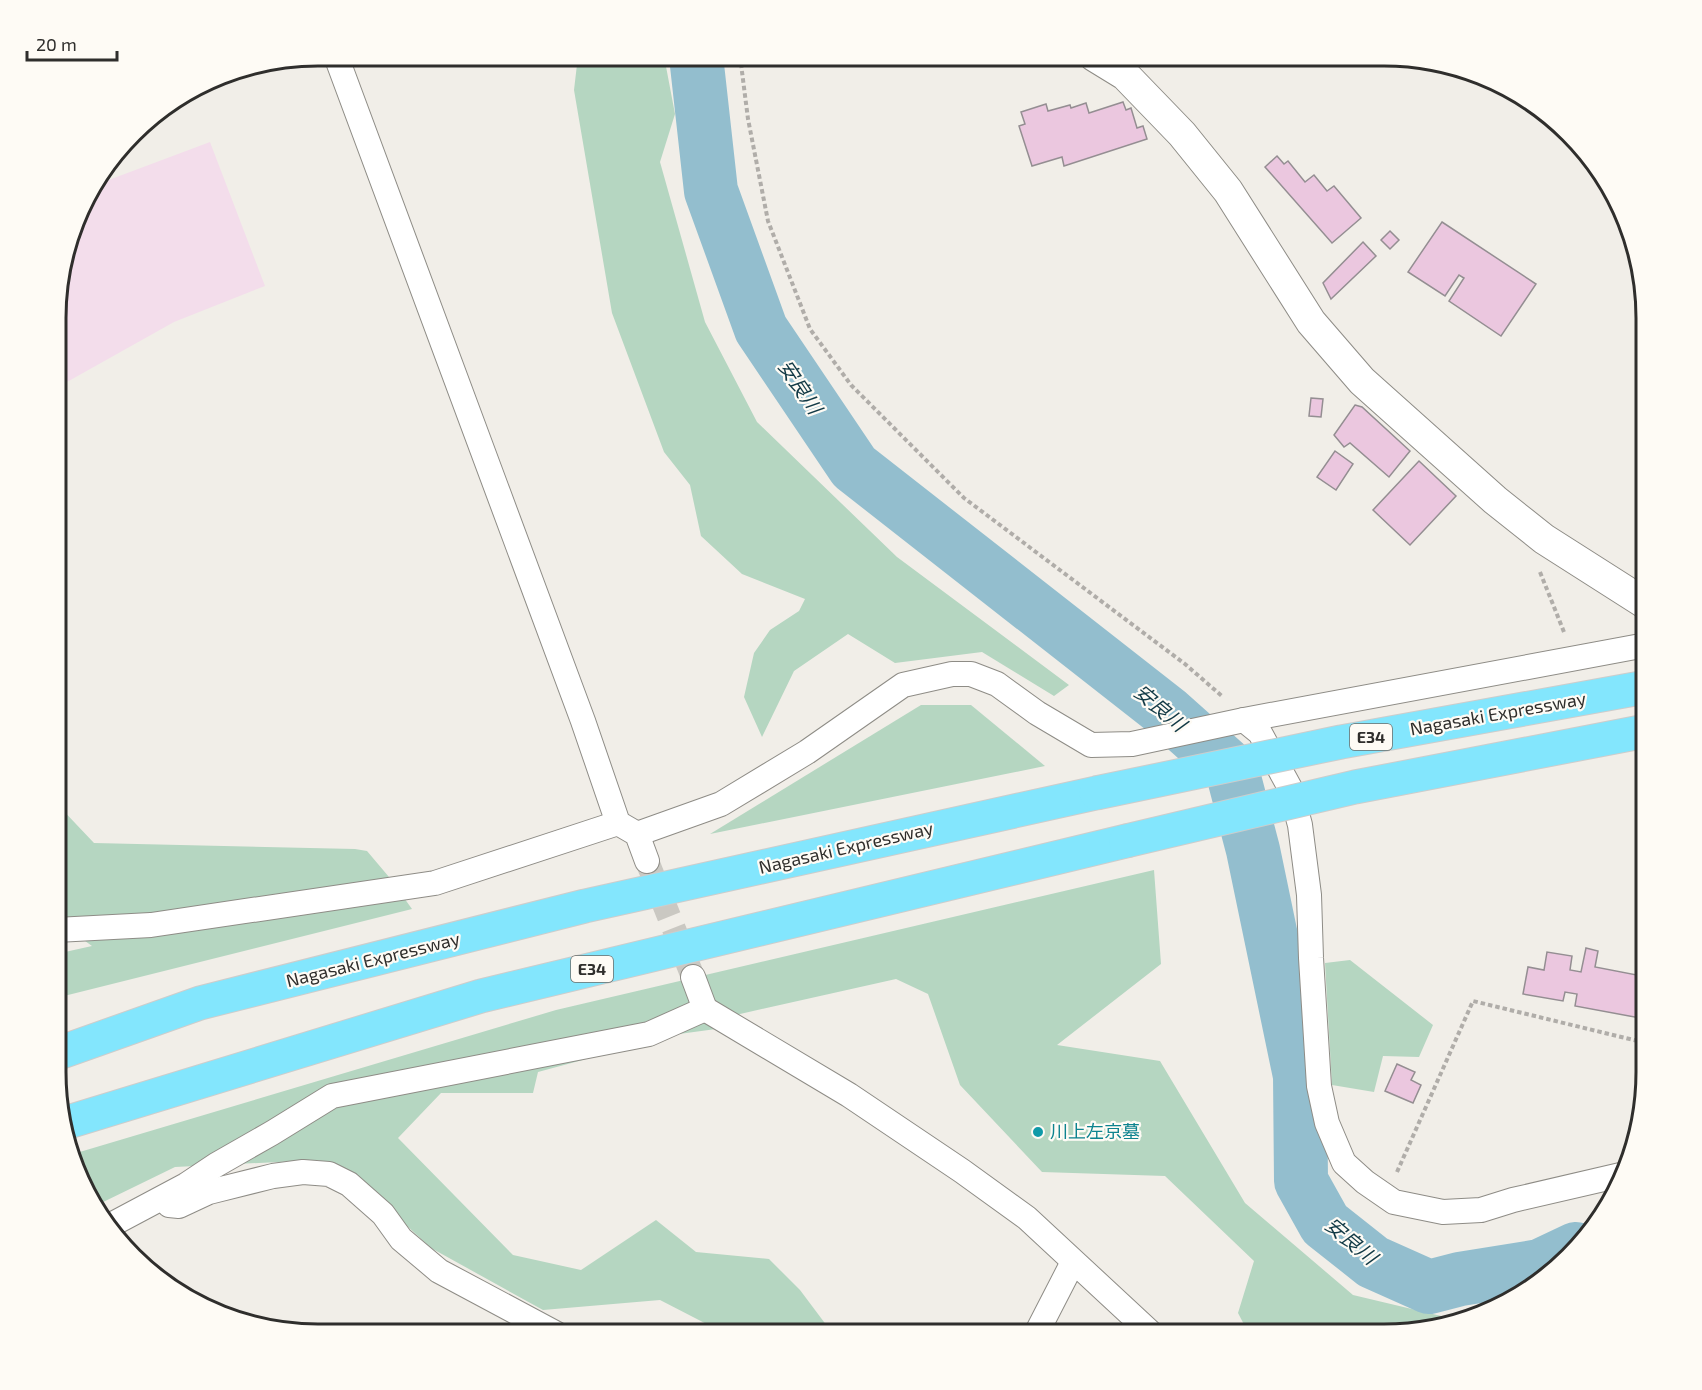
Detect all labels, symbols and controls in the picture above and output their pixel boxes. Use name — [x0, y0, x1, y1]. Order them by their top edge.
scale bar — [27, 24, 117, 62]
text: 20 m — [36, 33, 77, 55]
water label: 安良川 — [774, 355, 829, 420]
water label: 安良川 — [1130, 679, 1193, 737]
street label: Nagasaki Expressway — [1408, 687, 1588, 739]
road number: E34 — [1350, 724, 1392, 750]
street label: Nagasaki Expressway — [756, 816, 936, 878]
street label: Nagasaki Expressway — [284, 927, 462, 991]
road number: E34 — [571, 956, 613, 982]
place label: 川上左京墓 — [1050, 1120, 1140, 1142]
marker: 川上左京墓 — [1031, 1125, 1045, 1139]
water label: 安良川 — [1321, 1212, 1384, 1270]

